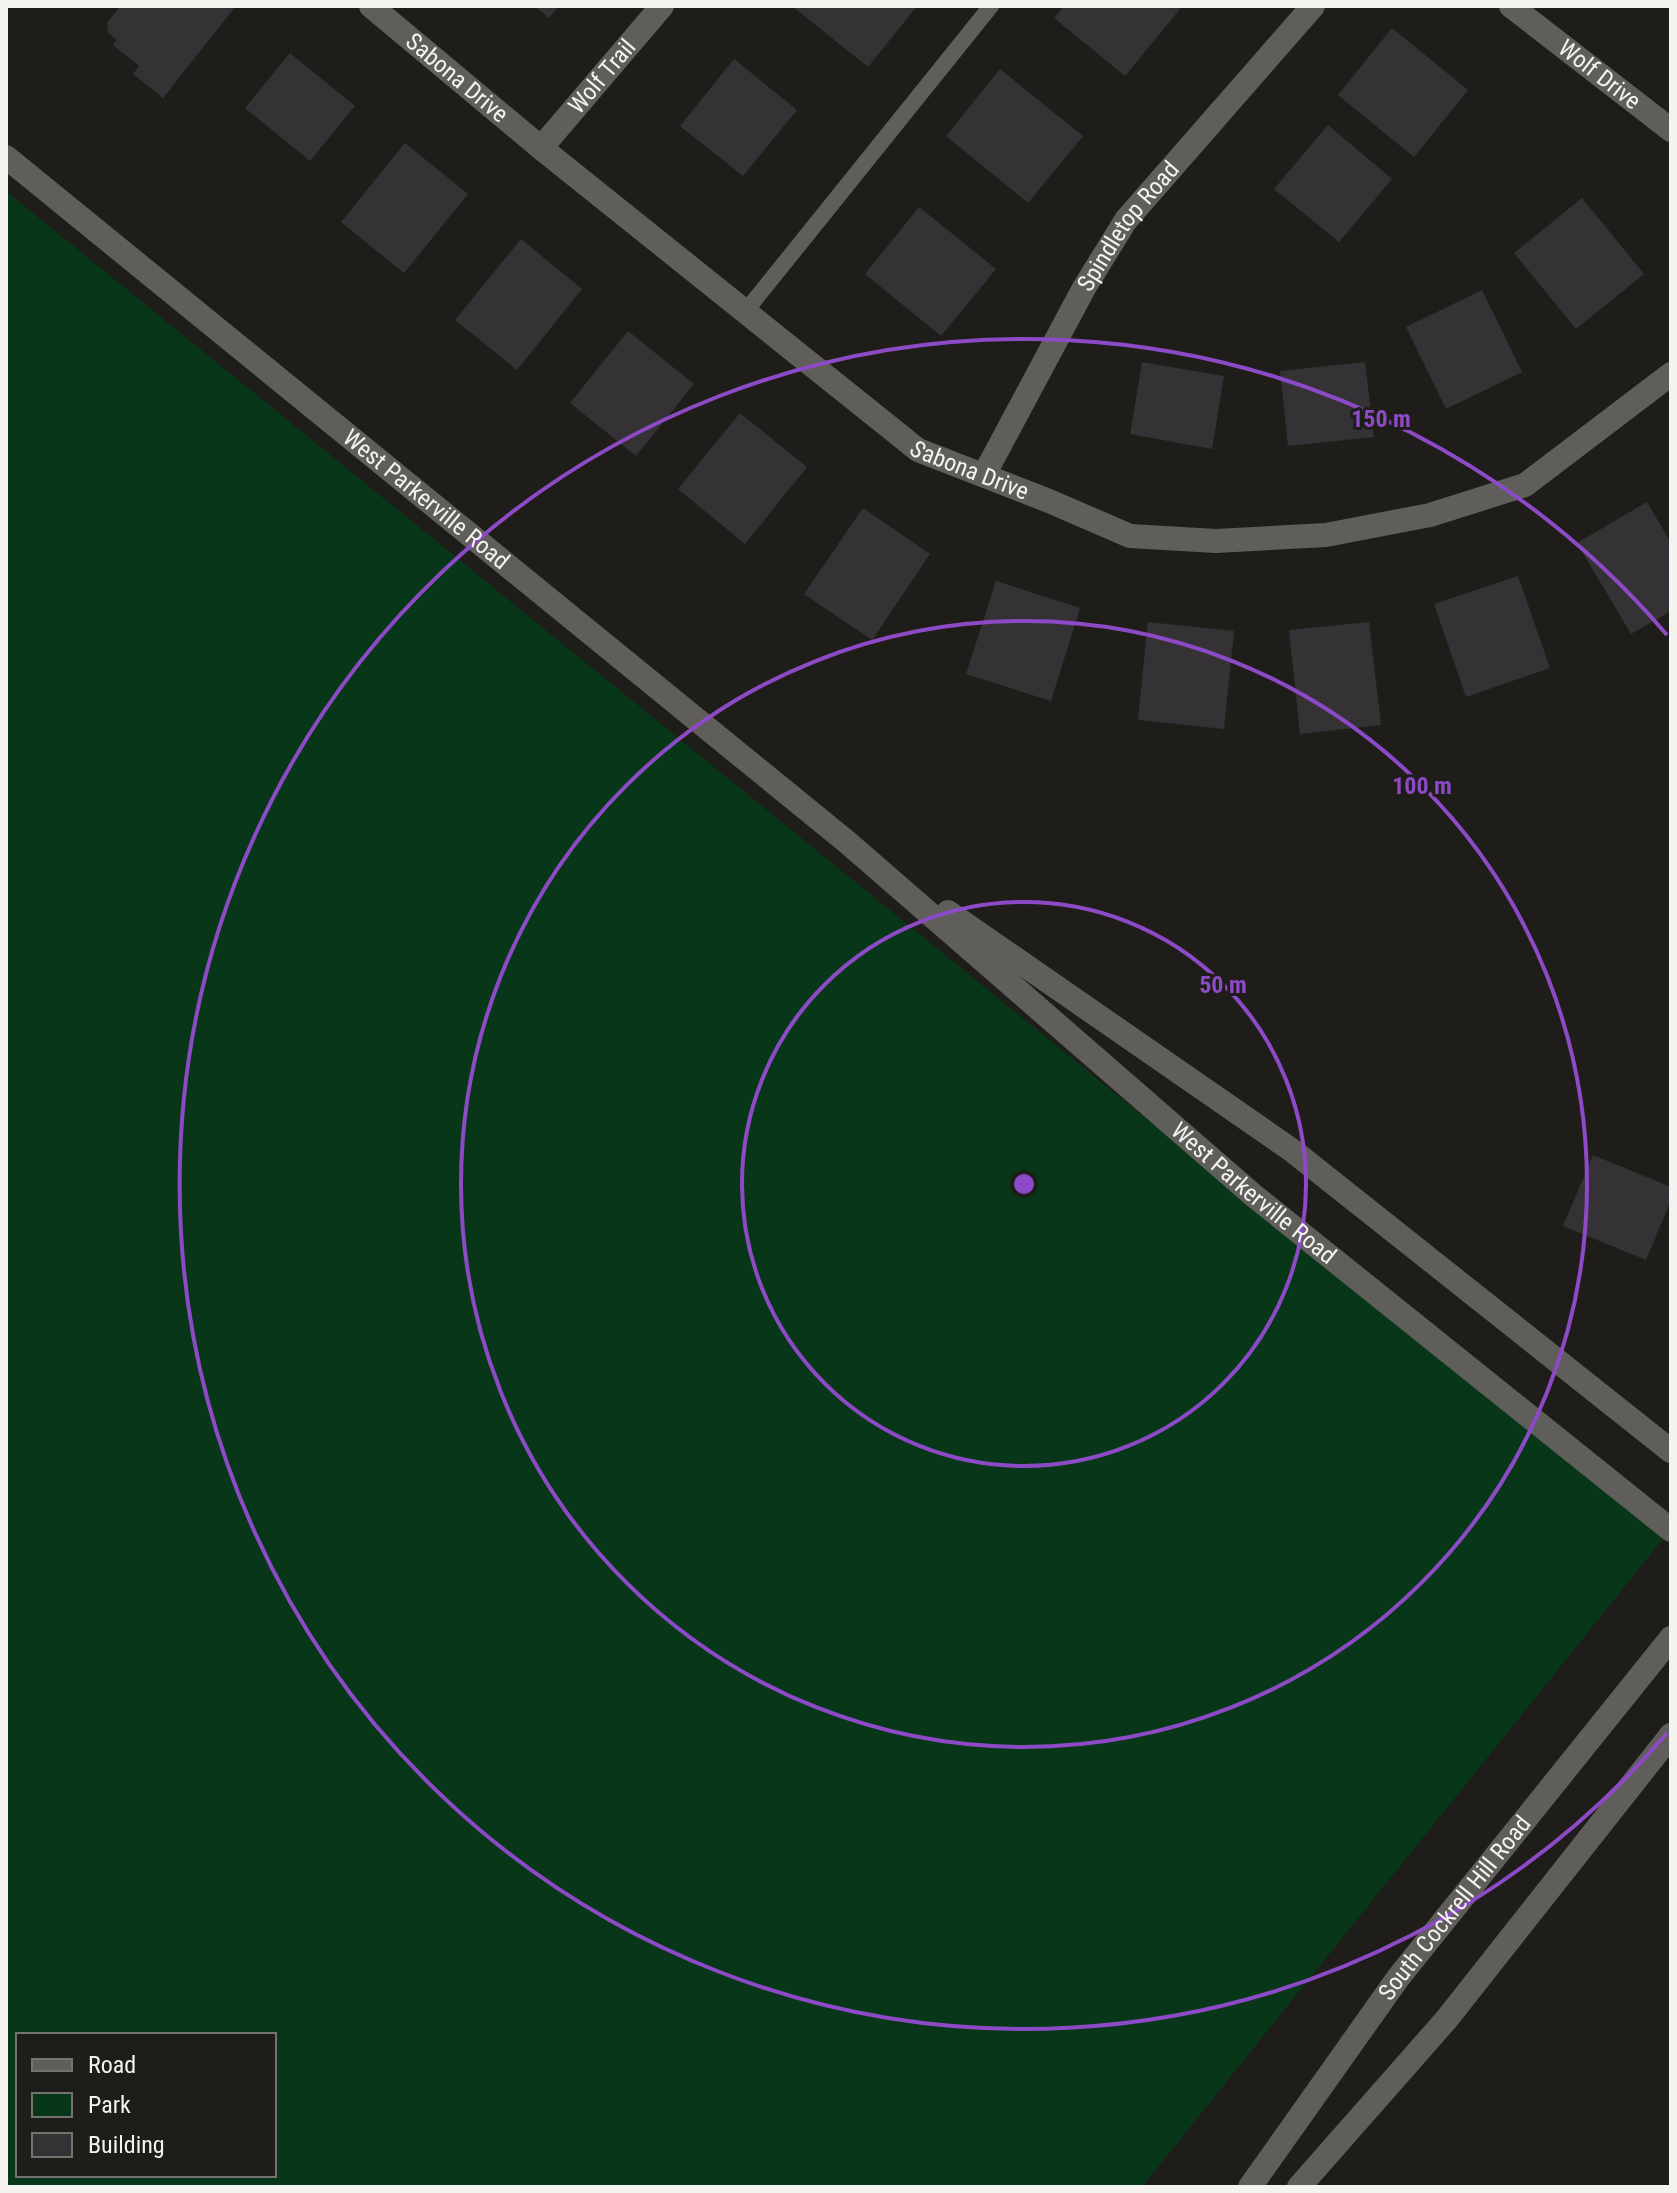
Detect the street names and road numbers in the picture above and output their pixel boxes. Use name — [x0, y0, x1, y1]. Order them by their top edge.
street label: Sabona Drive — [400, 27, 514, 128]
street label: Wolf Trail — [562, 33, 642, 119]
street label: Wolf Drive — [1553, 34, 1646, 115]
street label: Spindletop Road — [1071, 156, 1185, 297]
street label: West Parkerville Road — [338, 423, 515, 575]
street label: Sabona Drive — [904, 435, 1033, 506]
street label: West Parkerville Road — [1166, 1116, 1342, 1270]
street label: South Cockrell Hill Road — [1373, 1810, 1537, 2006]

